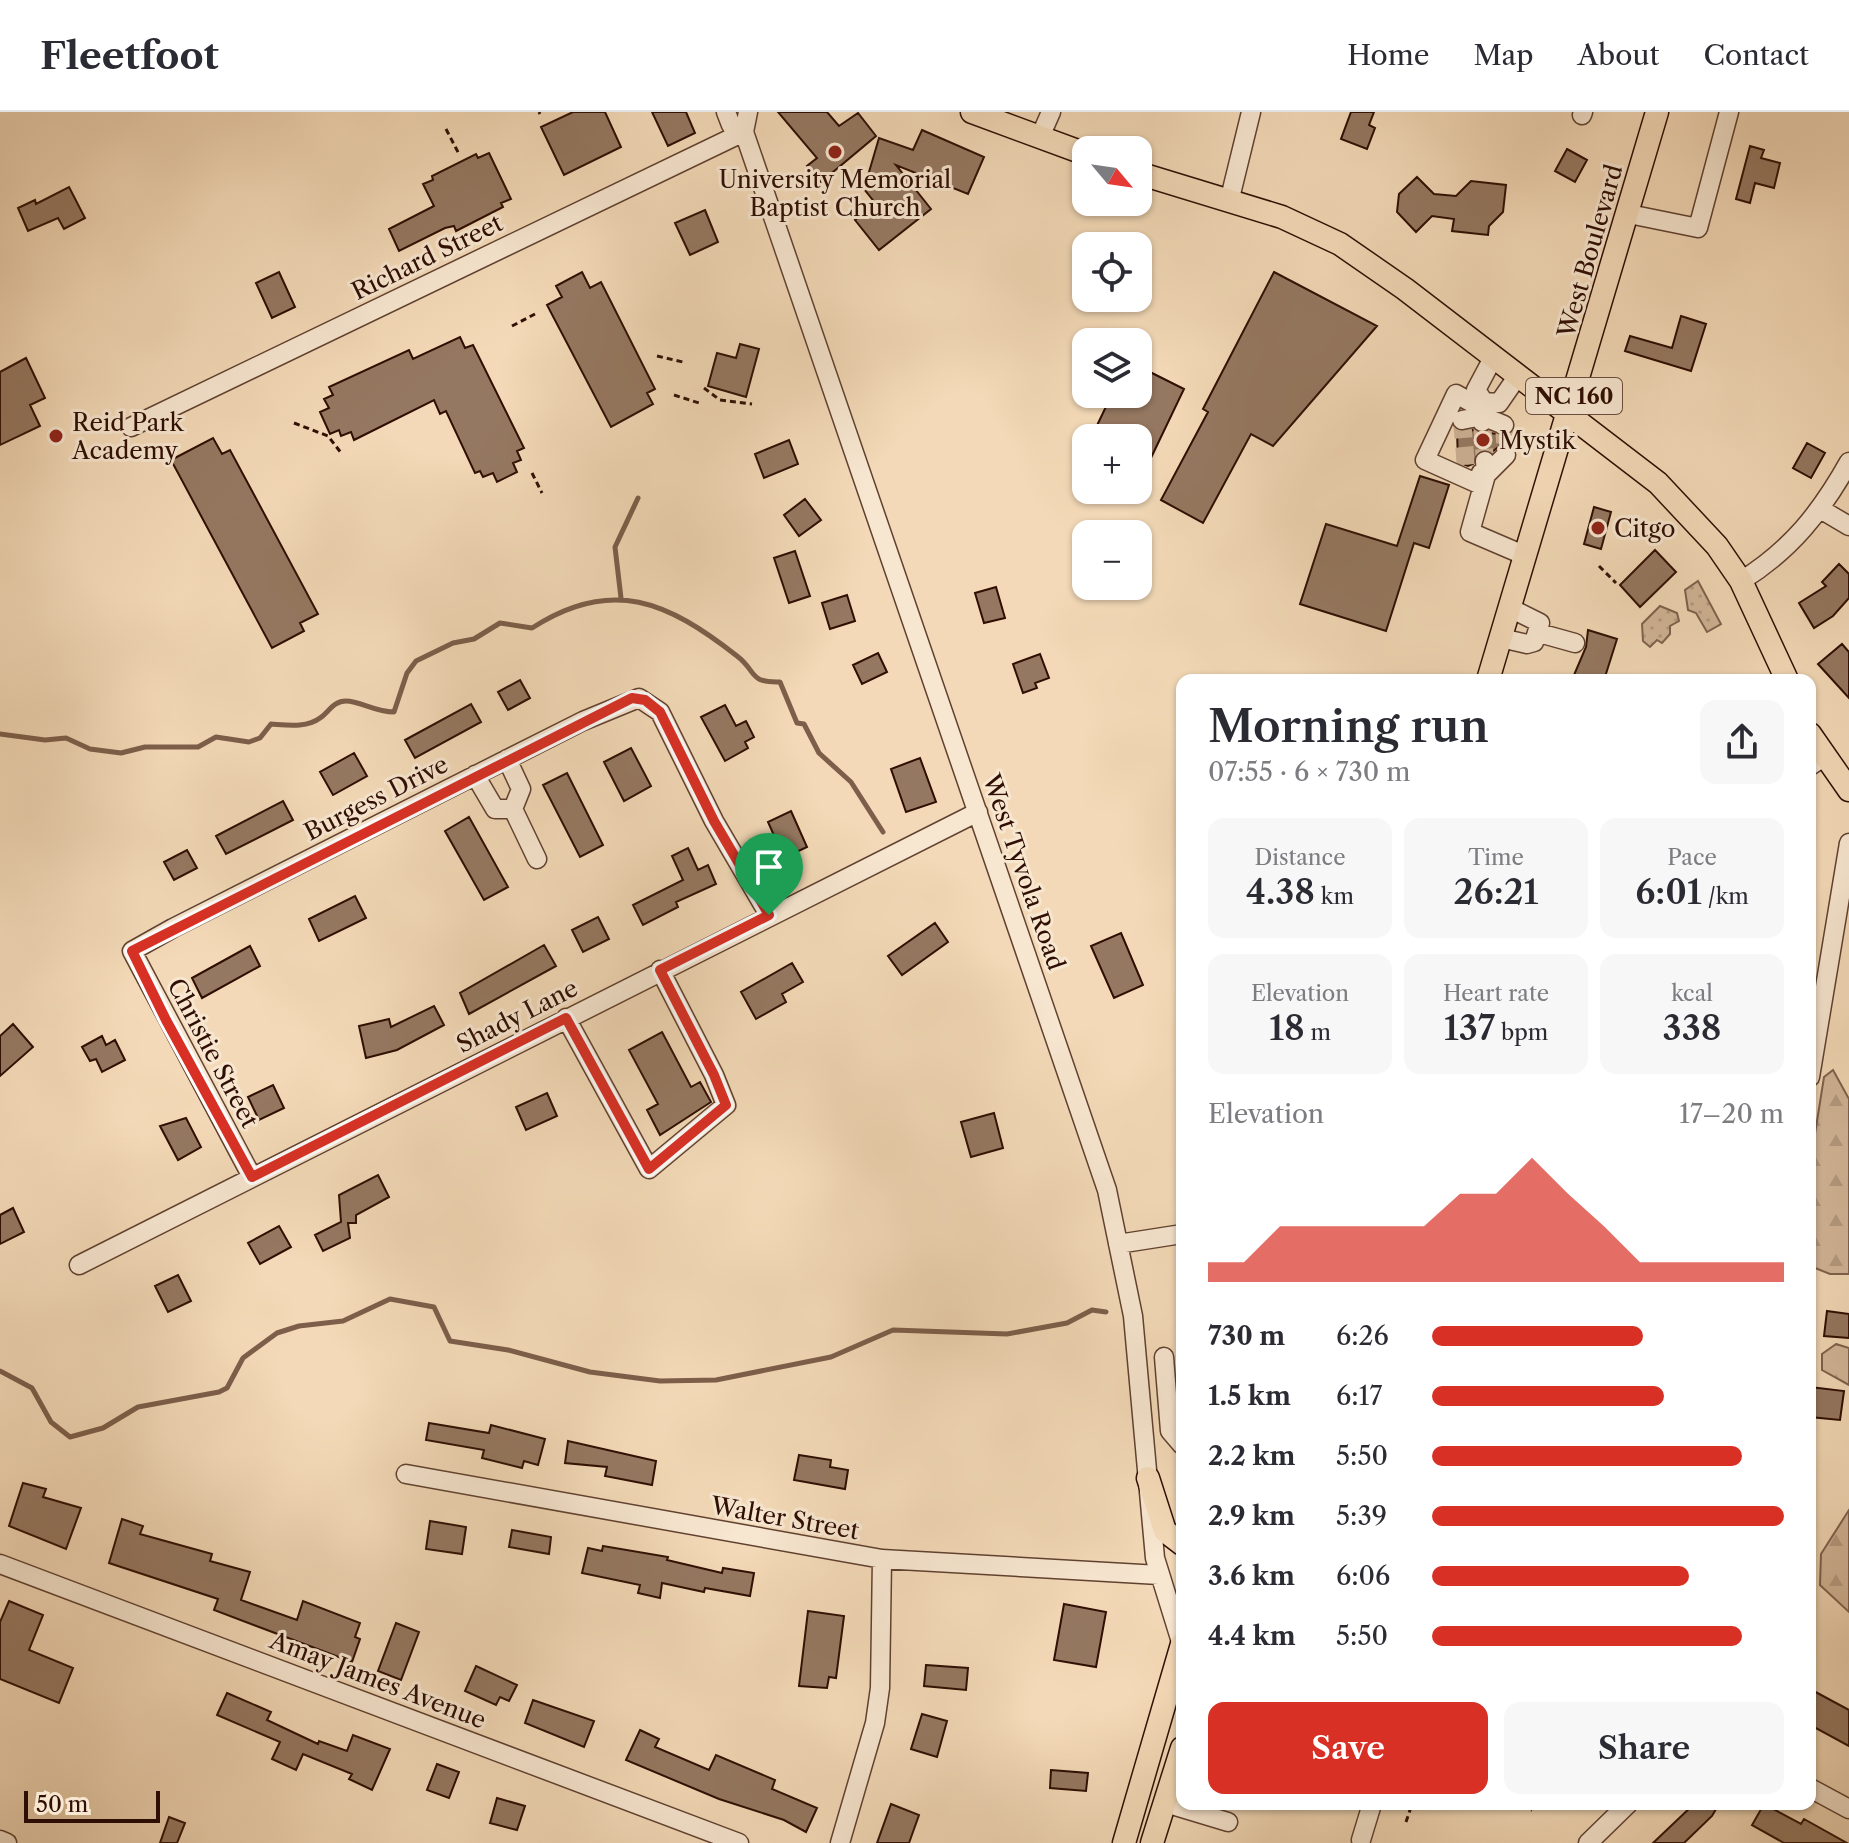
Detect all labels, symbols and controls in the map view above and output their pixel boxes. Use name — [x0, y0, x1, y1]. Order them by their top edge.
text: Fleetfoot — [40, 32, 219, 79]
text: Home — [1347, 38, 1429, 72]
text: Map — [1473, 38, 1533, 72]
text: About — [1577, 38, 1659, 72]
text: Contact — [1703, 38, 1809, 72]
north arrow — [1072, 136, 1152, 216]
map controls — [1072, 136, 1152, 600]
marker: University Memorial Baptist Church — [826, 143, 844, 161]
street label: West Boulevard — [1551, 161, 1629, 342]
place label: University Memorial Baptist Church — [719, 165, 951, 222]
street label: Richard Street — [347, 208, 507, 306]
button: locate — [1072, 232, 1152, 312]
button: layers — [1072, 328, 1152, 408]
road number: NC 160 — [1526, 378, 1622, 414]
place label: Reid Park Academy — [71, 408, 184, 465]
button: + — [1072, 424, 1152, 504]
place label: Mystik — [1499, 426, 1577, 455]
marker: Reid Park Academy — [47, 427, 65, 445]
marker: Mystik — [1474, 431, 1492, 449]
place label: Citgo — [1614, 514, 1676, 543]
marker: Citgo — [1589, 519, 1607, 537]
button: − — [1072, 520, 1152, 600]
text: Morning run — [1208, 699, 1489, 753]
button: share — [1700, 700, 1784, 784]
street label: Burgess Drive — [299, 749, 453, 847]
text: 07:55 · 6 × 730 m — [1208, 756, 1410, 788]
street label: West Tyvola Road — [977, 769, 1071, 974]
pin — [735, 833, 803, 915]
text: Distance — [1254, 844, 1346, 871]
text: Time — [1468, 844, 1524, 871]
text: Pace — [1667, 844, 1717, 871]
icon: arrive — [747, 845, 791, 889]
text: 4.38 — [1246, 871, 1315, 913]
text: 26:21 — [1454, 871, 1538, 913]
text: 6:01 — [1635, 871, 1702, 913]
text: km — [1315, 883, 1354, 910]
text: /km — [1702, 883, 1749, 910]
street label: Christie Street — [161, 973, 265, 1133]
street label: Shady Lane — [451, 973, 583, 1059]
text: Elevation — [1251, 980, 1349, 1007]
text: Heart rate — [1443, 980, 1549, 1007]
text: kcal — [1671, 980, 1713, 1007]
text: 18 — [1269, 1007, 1305, 1049]
text: 137 — [1444, 1007, 1495, 1049]
text: 338 — [1663, 1007, 1721, 1049]
text: m — [1305, 1019, 1331, 1046]
text: bpm — [1495, 1019, 1548, 1046]
text: Elevation — [1208, 1098, 1324, 1130]
text: 17–20 m — [1679, 1098, 1784, 1130]
text: 730 m — [1208, 1320, 1285, 1352]
text: 6:26 — [1336, 1320, 1389, 1352]
text: 1.5 km — [1208, 1380, 1291, 1412]
text: 6:17 — [1336, 1380, 1382, 1412]
text: 2.2 km — [1208, 1440, 1295, 1472]
text: 5:50 — [1336, 1440, 1388, 1472]
street label: Walter Street — [708, 1491, 862, 1545]
text: 2.9 km — [1208, 1500, 1295, 1532]
text: 5:39 — [1336, 1500, 1387, 1532]
text: 3.6 km — [1208, 1560, 1295, 1592]
text: 6:06 — [1336, 1560, 1390, 1592]
text: 4.4 km — [1208, 1620, 1296, 1652]
text: 5:50 — [1336, 1620, 1388, 1652]
street label: Amay James Avenue — [265, 1625, 490, 1735]
button: Save — [1208, 1702, 1488, 1794]
button: Share — [1504, 1702, 1784, 1794]
scale bar — [24, 1787, 160, 1823]
text: 50 m — [36, 1791, 88, 1818]

